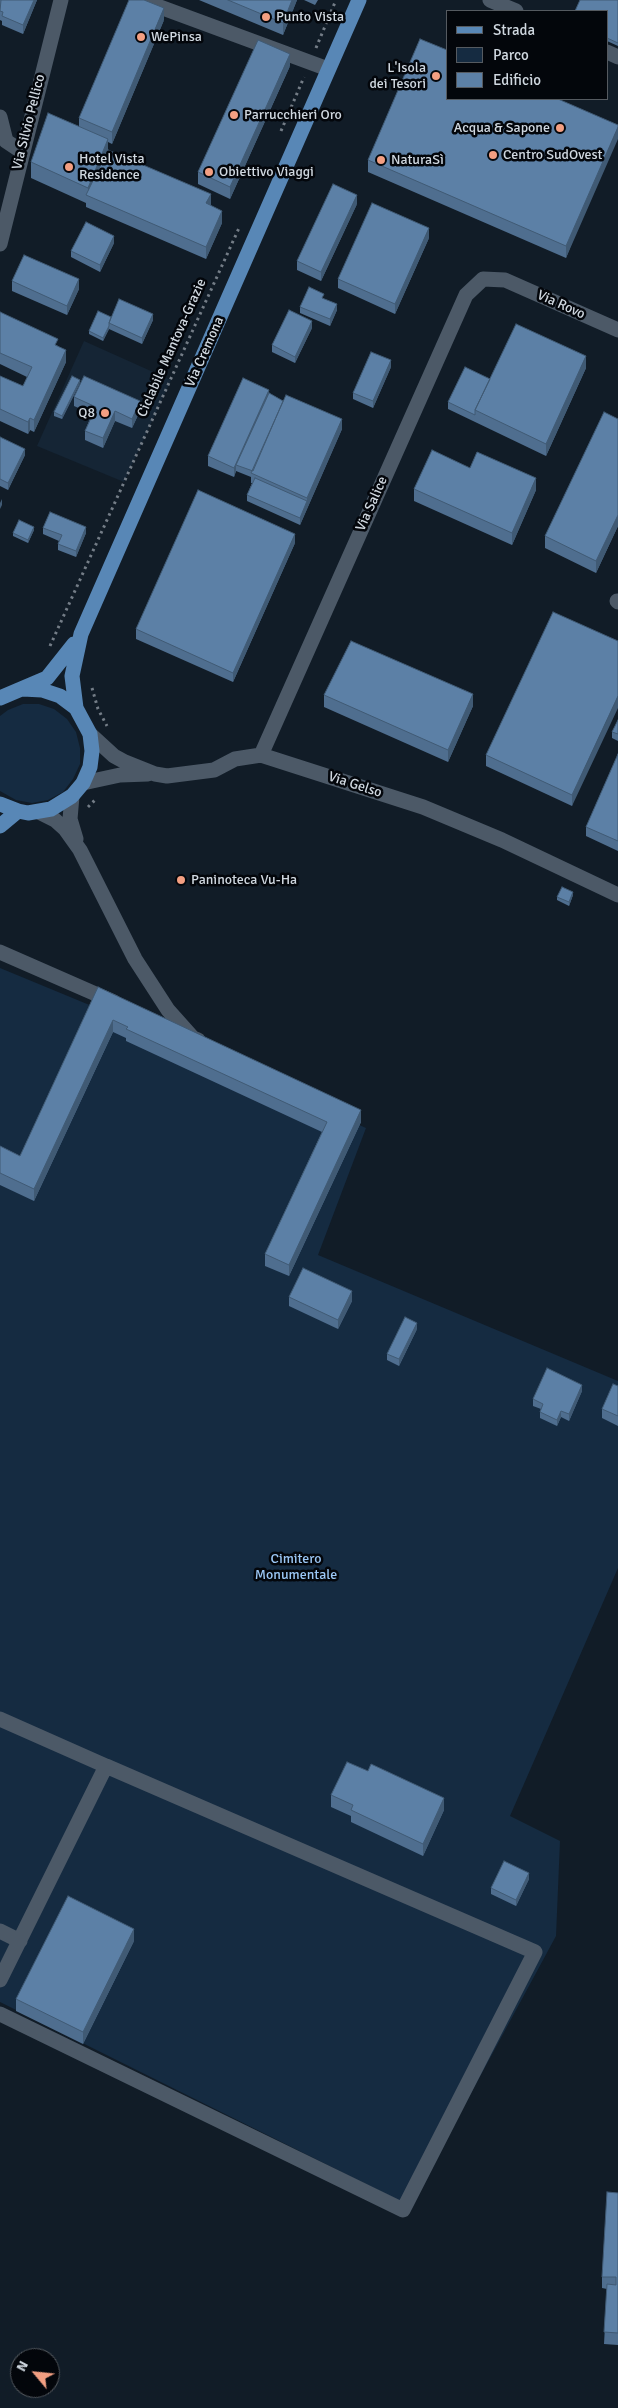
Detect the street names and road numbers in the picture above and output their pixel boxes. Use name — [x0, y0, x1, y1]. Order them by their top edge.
street label: Via Silvio Pellico — [9, 72, 49, 172]
street label: Ciclabile Mantova-Grazie — [134, 276, 210, 420]
street label: Via Rovo — [534, 287, 588, 323]
street label: Via Cremona — [182, 314, 228, 390]
street label: Via Salice — [352, 474, 392, 534]
street label: Via Gelso — [326, 768, 384, 802]

